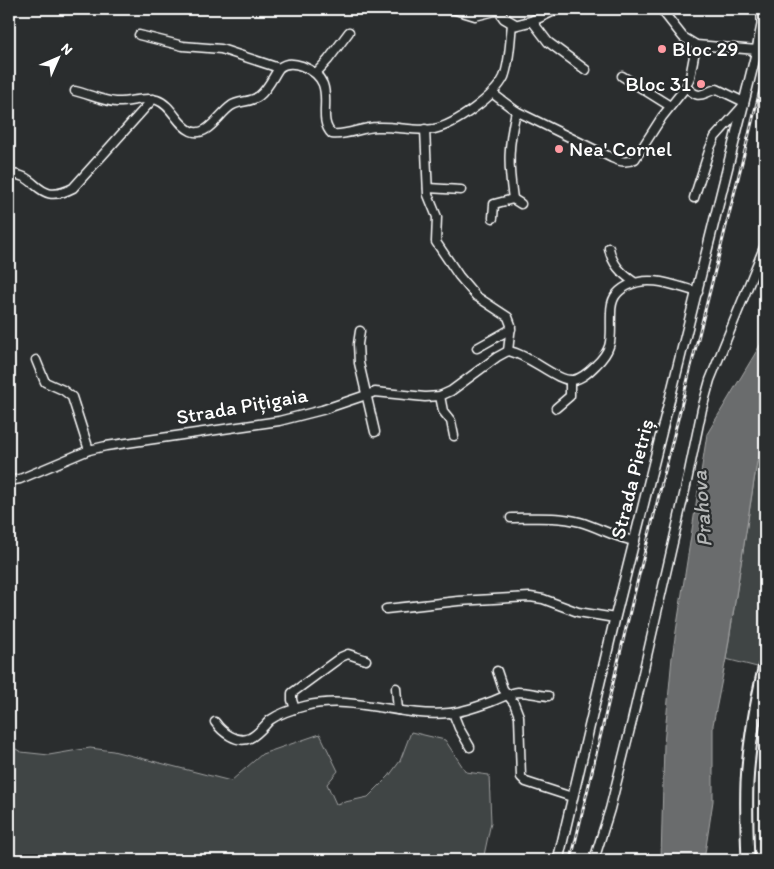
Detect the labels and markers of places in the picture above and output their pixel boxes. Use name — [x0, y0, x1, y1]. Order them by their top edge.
place label: Bloc 29 — [672, 36, 739, 61]
marker: Bloc 29 — [656, 43, 668, 55]
place label: Bloc 31 — [625, 71, 691, 96]
marker: Bloc 31 — [695, 78, 707, 90]
place label: Nea' Cornel — [569, 136, 672, 161]
marker: Nea' Cornel — [553, 143, 565, 155]

